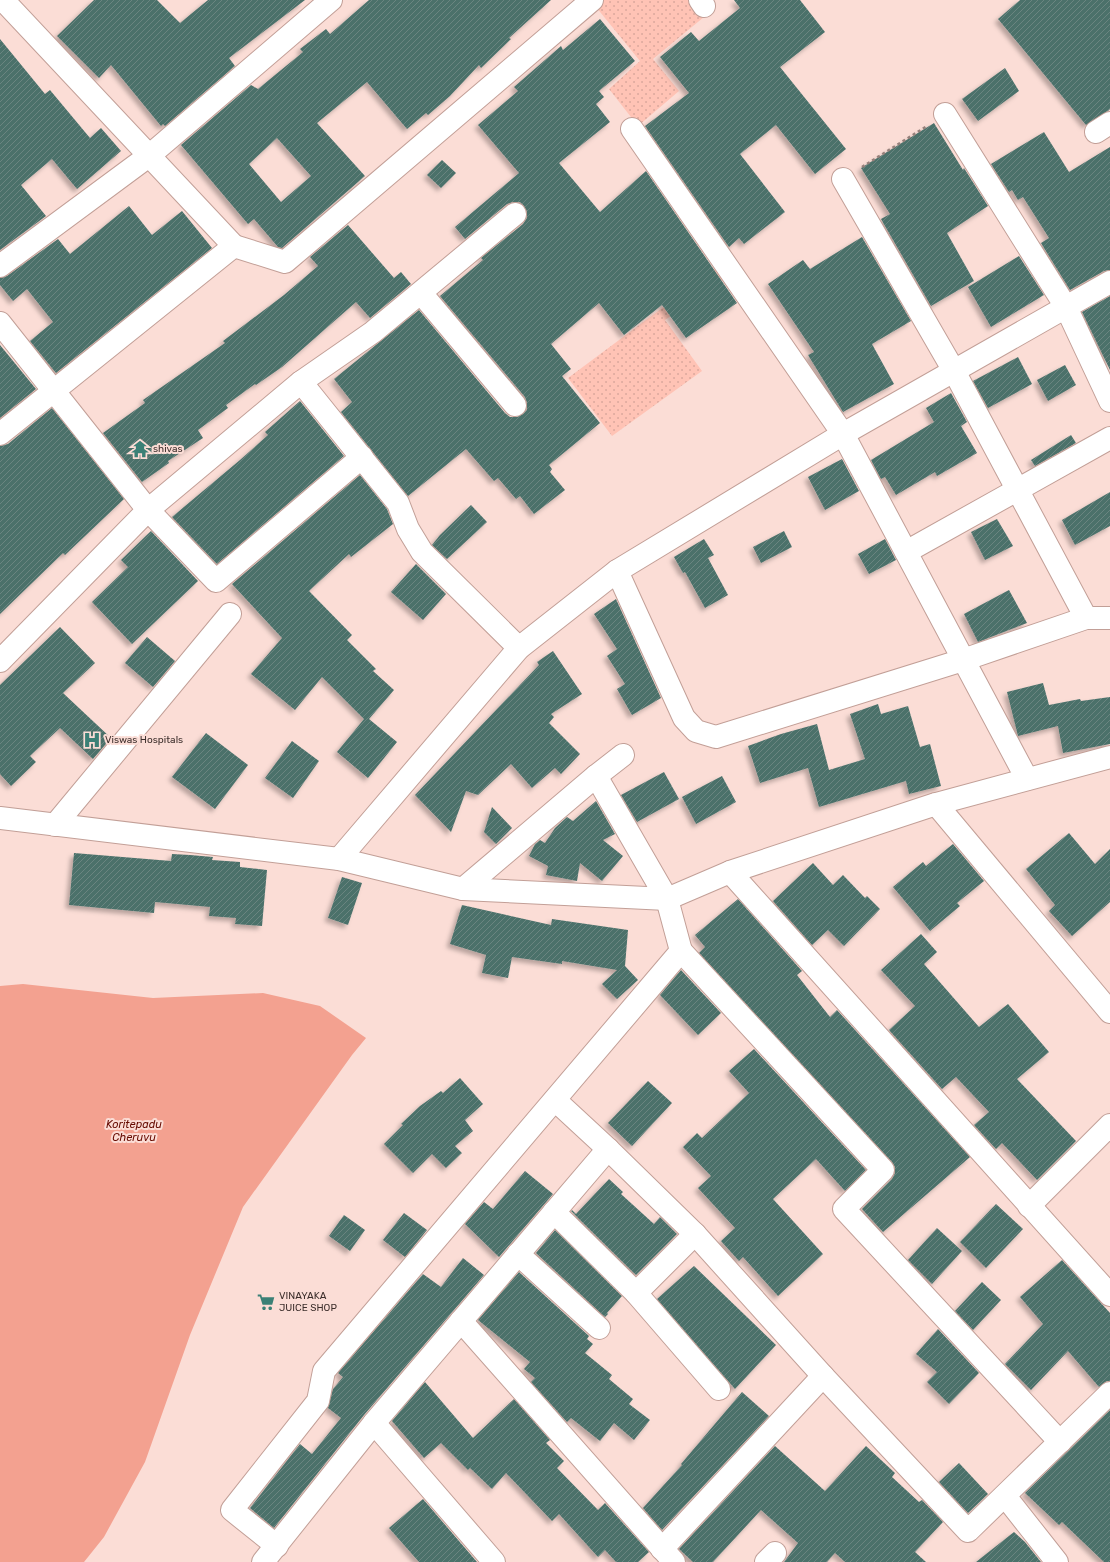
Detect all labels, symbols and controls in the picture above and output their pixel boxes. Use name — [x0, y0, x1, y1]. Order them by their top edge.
temple icon: shivas — [130, 439, 150, 459]
place label: shivas — [153, 443, 183, 455]
hospital icon: Viswas Hospitals — [82, 730, 102, 750]
place label: Viswas Hospitals — [105, 734, 183, 746]
water label: Koritepadu Cheruvu — [106, 1118, 162, 1144]
place label: VINAYAKA JUICE SHOP — [279, 1290, 337, 1314]
supermarket icon: VINAYAKA JUICE SHOP — [256, 1292, 276, 1312]

